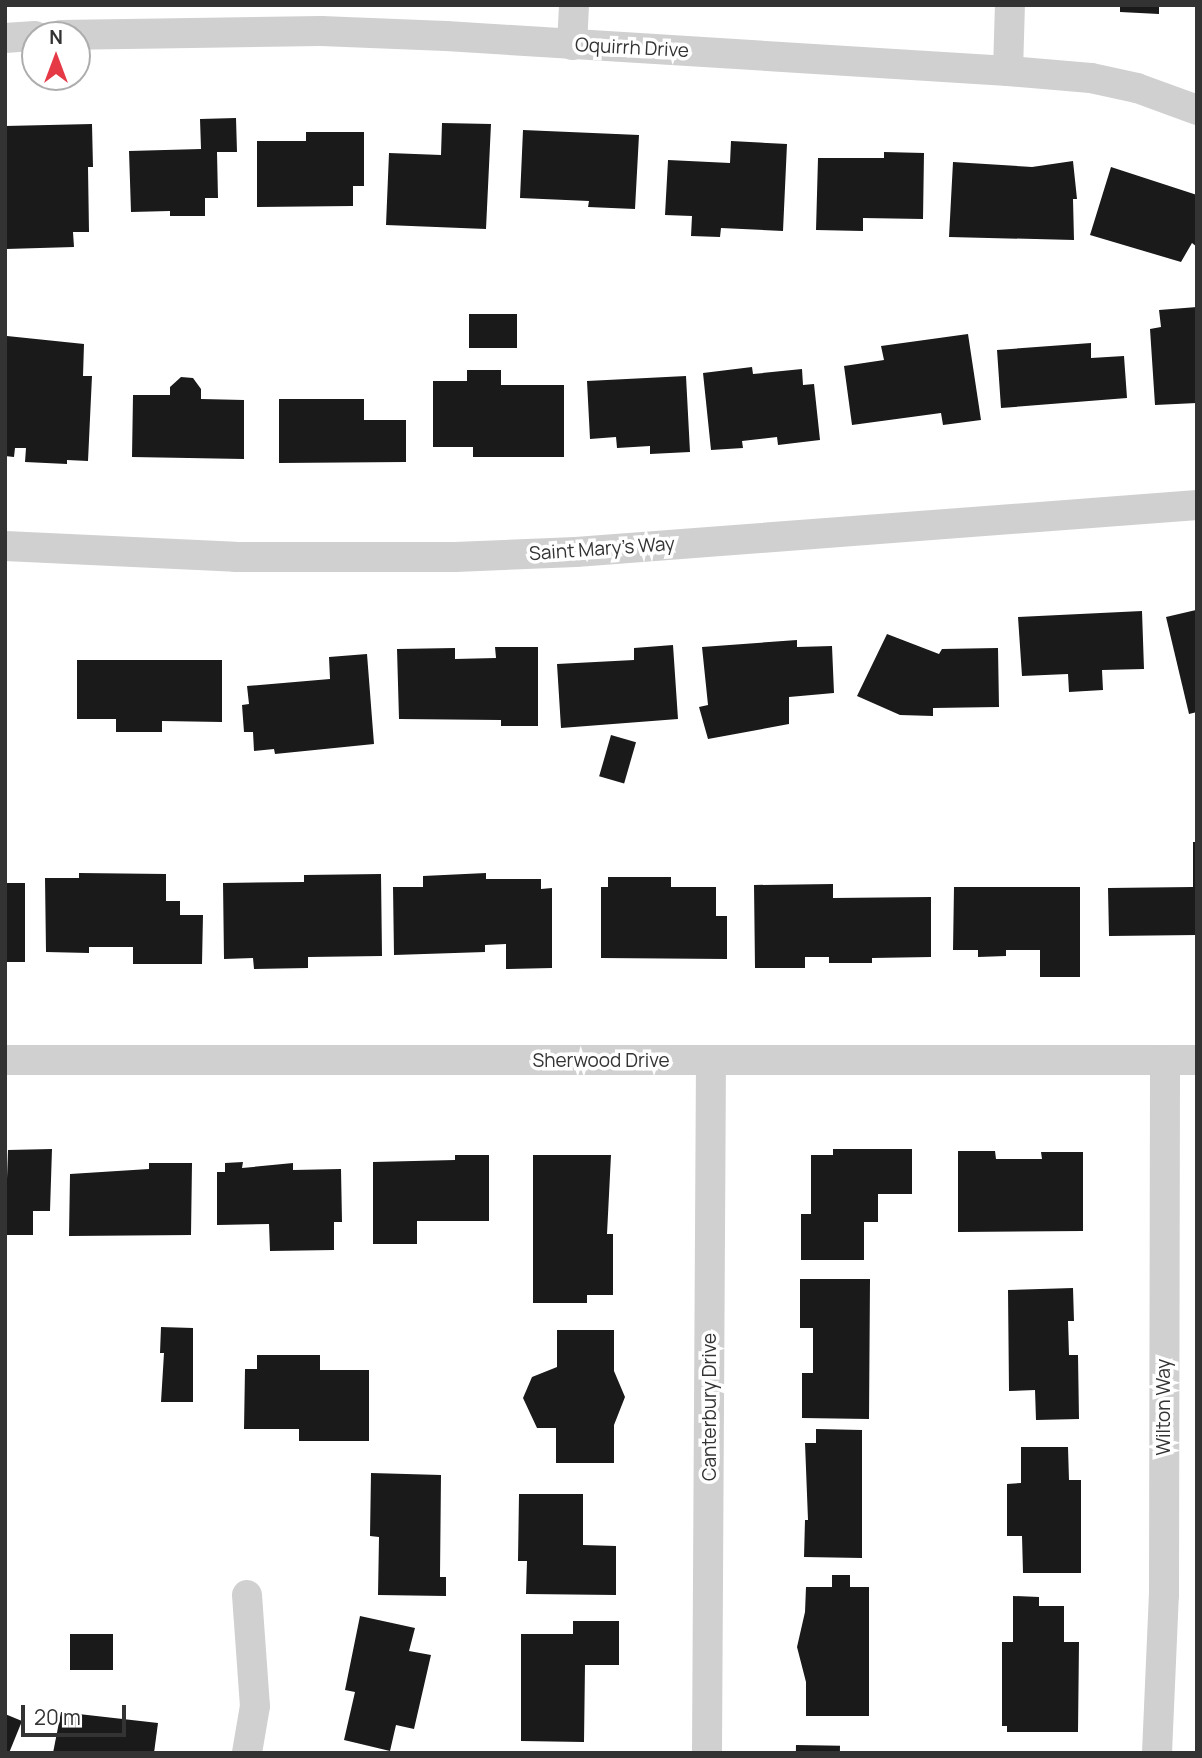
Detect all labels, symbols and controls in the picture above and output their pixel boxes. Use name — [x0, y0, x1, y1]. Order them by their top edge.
north arrow — [21, 21, 91, 91]
text: N — [49, 24, 63, 50]
street label: Oquirrh Drive — [575, 34, 689, 62]
street label: Saint Mary's Way — [528, 533, 676, 565]
street label: Sherwood Drive — [532, 1050, 670, 1072]
street label: Canterbury Drive — [699, 1333, 721, 1481]
street label: Wilton Way — [1153, 1359, 1175, 1455]
scale bar — [24, 1692, 130, 1736]
text: 20 m — [34, 1703, 81, 1731]

